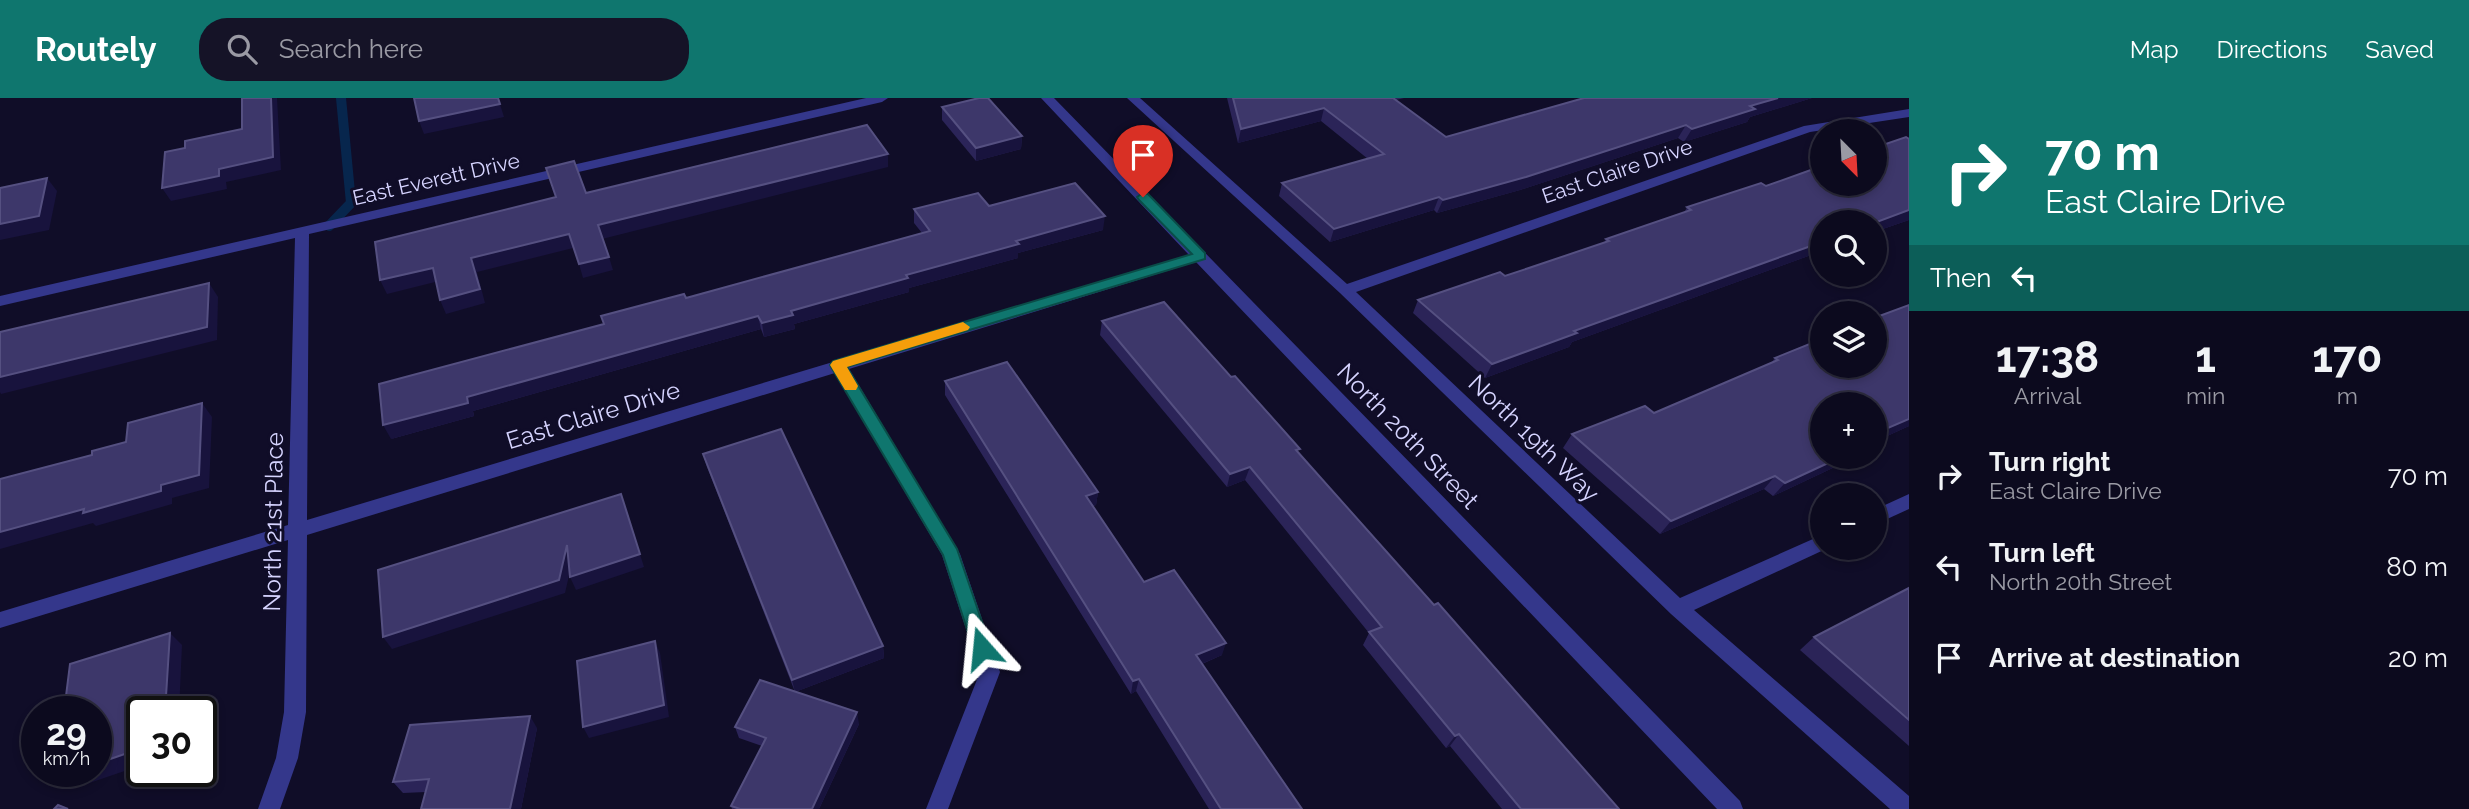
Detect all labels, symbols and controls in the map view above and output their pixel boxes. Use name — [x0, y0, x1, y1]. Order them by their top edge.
search box — [199, 18, 689, 81]
text: Routely — [35, 30, 157, 69]
icon: search — [223, 30, 261, 68]
text: Search here — [279, 34, 423, 64]
text: Map — [2130, 35, 2179, 64]
text: Directions — [2217, 35, 2327, 64]
text: Saved — [2365, 35, 2434, 64]
north arrow — [1810, 119, 1886, 196]
map controls — [1810, 119, 1887, 560]
text: 70 m — [2045, 124, 2160, 181]
pin — [1113, 125, 1173, 197]
icon: right — [1930, 126, 2021, 217]
street label: East Claire Drive — [1538, 134, 1696, 208]
icon: arrive — [1124, 136, 1162, 174]
street label: East Everett Drive — [350, 148, 522, 210]
text: East Claire Drive — [2045, 183, 2285, 220]
button: search — [1810, 210, 1887, 287]
icon: left — [2005, 259, 2043, 297]
text: Then — [1930, 263, 1991, 293]
button: layers — [1810, 301, 1887, 378]
text: 17:38 — [1996, 333, 2099, 382]
text: 1 — [2195, 333, 2216, 382]
text: 170 — [2312, 333, 2382, 382]
street label: North 20th Street — [1331, 357, 1485, 515]
street label: North 19th Way — [1463, 368, 1605, 508]
street label: East Claire Drive — [503, 375, 683, 455]
text: Arrival — [2014, 382, 2081, 409]
text: min — [2186, 382, 2225, 409]
text: m — [2337, 382, 2358, 409]
button: + — [1810, 392, 1887, 469]
street label: North 21st Place — [257, 432, 289, 612]
text: Turn right — [1989, 447, 2110, 477]
icon: right — [1930, 457, 1968, 495]
text: 70 m — [2388, 461, 2448, 491]
text: East Claire Drive — [1989, 477, 2162, 504]
button: − — [1810, 483, 1887, 560]
text: Turn left — [1989, 538, 2095, 568]
icon: left — [1930, 548, 1968, 586]
text: 80 m — [2386, 552, 2448, 582]
text: North 20th Street — [1989, 568, 2172, 595]
position arrow — [945, 611, 1019, 685]
icon: arrive — [1930, 639, 1968, 677]
text: Arrive at destination — [1989, 643, 2240, 673]
text: 20 m — [2388, 643, 2448, 673]
speed limit sign: 30 — [126, 696, 217, 787]
text: 29 — [46, 712, 87, 753]
text: km/h — [43, 748, 90, 769]

